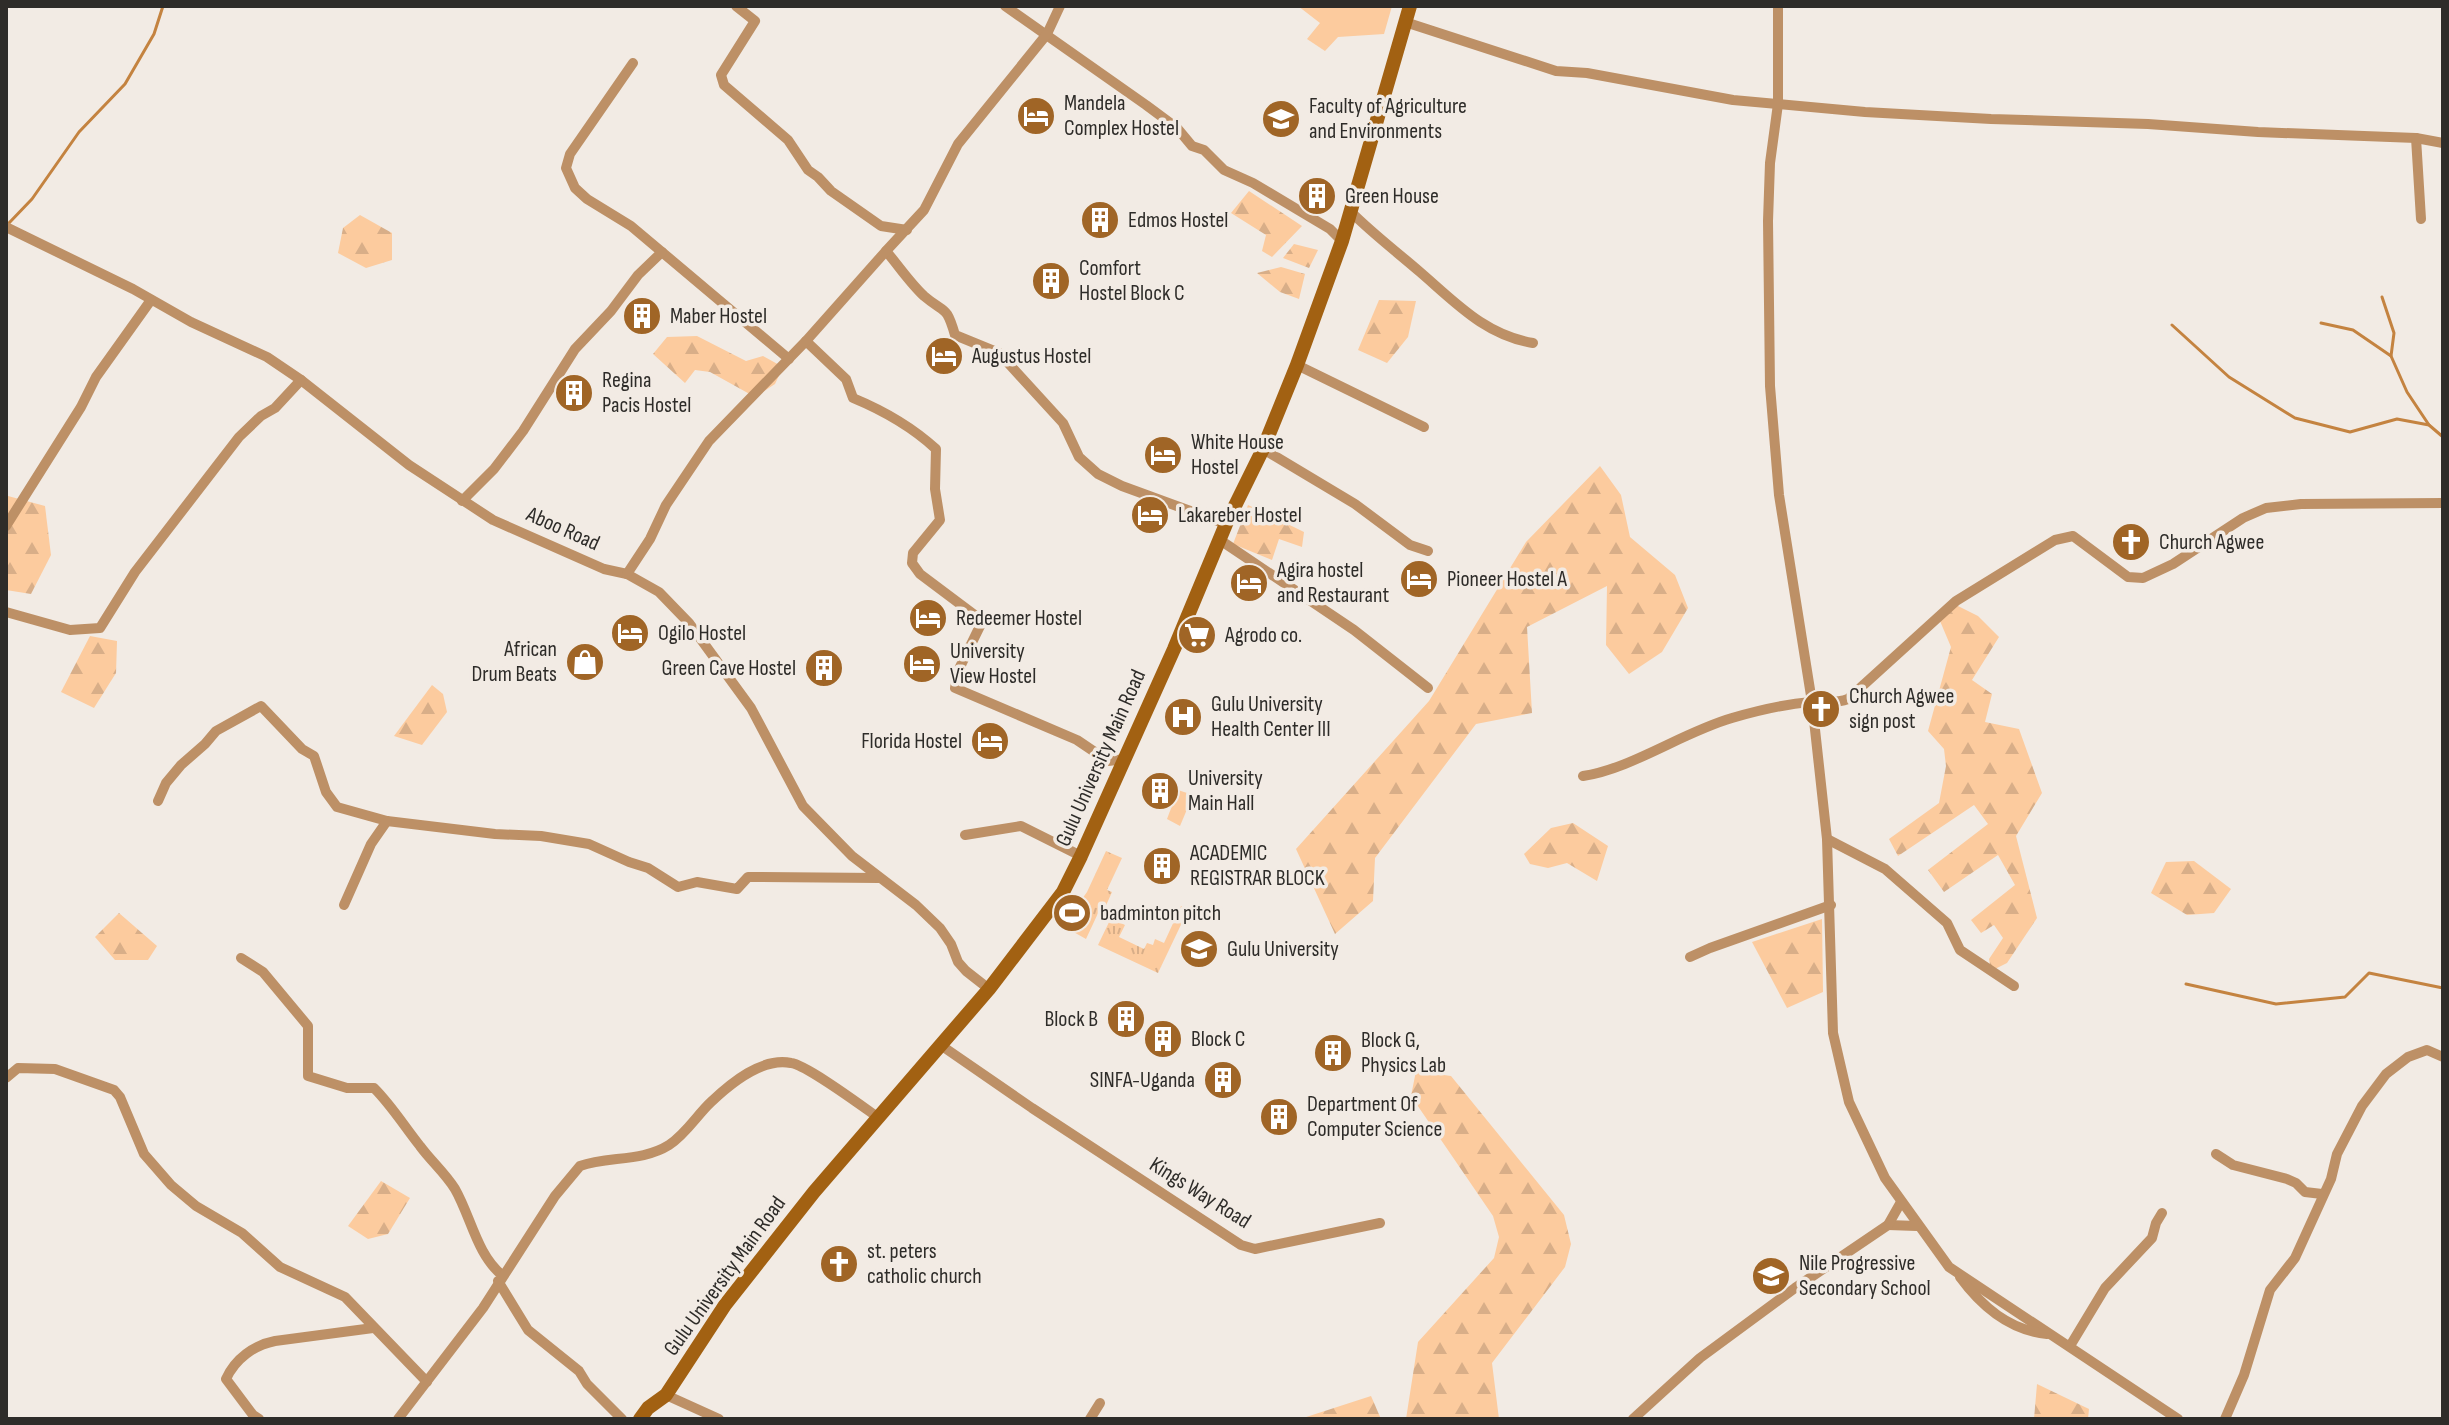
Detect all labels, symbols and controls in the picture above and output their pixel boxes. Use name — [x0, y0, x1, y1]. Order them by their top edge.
place label: Mandela Complex Hostel — [1064, 90, 1179, 142]
place label: Faculty of Agriculture and Environments — [1309, 93, 1467, 145]
hotel icon: Mandela Complex Hostel — [1015, 95, 1057, 137]
school or university icon: Faculty of Agriculture and Environments — [1260, 98, 1302, 140]
building icon: Green House — [1296, 175, 1338, 217]
place label: Green House — [1345, 183, 1439, 210]
building icon: Edmos Hostel — [1079, 199, 1121, 241]
place label: Edmos Hostel — [1128, 207, 1228, 234]
place label: Comfort Hostel Block C — [1079, 255, 1185, 307]
building icon: Comfort Hostel Block C — [1030, 260, 1072, 302]
building icon: Maber Hostel — [621, 295, 663, 337]
place label: Maber Hostel — [670, 303, 767, 330]
hotel icon: Augustus Hostel — [923, 335, 965, 377]
place label: Augustus Hostel — [971, 343, 1091, 370]
place label: Regina Pacis Hostel — [602, 367, 691, 419]
building icon: Regina Pacis Hostel — [553, 372, 595, 414]
place label: White House Hostel — [1191, 429, 1284, 481]
hotel icon: White House Hostel — [1142, 434, 1184, 476]
hotel icon: Lakareber Hostel — [1129, 494, 1171, 536]
street label: Aboo Road — [521, 501, 604, 557]
place label: Lakareber Hostel — [1178, 502, 1302, 529]
church icon: Church Agwee — [2110, 521, 2152, 563]
place label: Church Agwee — [2159, 529, 2264, 556]
place label: Agira hostel and Restaurant — [1276, 557, 1389, 609]
hotel icon: Pioneer Hostel A — [1398, 558, 1440, 600]
hotel icon: Agira hostel and Restaurant — [1228, 562, 1270, 604]
place label: Pioneer Hostel A — [1447, 566, 1568, 593]
hotel icon: Redeemer Hostel — [907, 597, 949, 639]
place label: Redeemer Hostel — [956, 605, 1082, 632]
hotel icon: Ogilo Hostel — [609, 612, 651, 654]
supermarket icon: Agrodo co. — [1176, 614, 1218, 656]
place label: Ogilo Hostel — [658, 620, 746, 647]
place label: Agrodo co. — [1224, 622, 1302, 649]
place label: African Drum Beats — [471, 636, 557, 688]
place label: University View Hostel — [950, 638, 1036, 690]
shop icon: African Drum Beats — [564, 641, 606, 683]
hotel icon: University View Hostel — [901, 643, 943, 685]
building icon: Green Cave Hostel — [803, 647, 845, 689]
place label: Green Cave Hostel — [661, 655, 796, 682]
street label: Gulu University Main Road — [1050, 665, 1152, 851]
place label: Church Agwee sign post — [1849, 683, 1954, 735]
church icon: Church Agwee sign post — [1800, 688, 1842, 730]
place label: Gulu University Health Center III — [1211, 691, 1331, 743]
hospital icon: Gulu University Health Center III — [1162, 696, 1204, 738]
hotel icon: Florida Hostel — [969, 720, 1011, 762]
place label: Florida Hostel — [861, 728, 962, 755]
place label: University Main Hall — [1188, 765, 1263, 817]
building icon: University Main Hall — [1139, 770, 1181, 812]
place label: ACADEMIC REGISTRAR BLOCK — [1189, 840, 1325, 892]
building icon: ACADEMIC REGISTRAR BLOCK — [1141, 845, 1183, 887]
sports icon: badminton pitch — [1051, 892, 1093, 934]
place label: badminton pitch — [1100, 900, 1221, 927]
school or university icon: Gulu University — [1178, 928, 1220, 970]
place label: Gulu University — [1227, 936, 1339, 963]
building icon: Block B — [1105, 998, 1147, 1040]
place label: Block B — [1044, 1006, 1098, 1033]
building icon: Block C — [1142, 1018, 1184, 1060]
place label: Block C — [1191, 1026, 1245, 1053]
place label: Block G, Physics Lab — [1361, 1027, 1446, 1079]
building icon: Block G, Physics Lab — [1312, 1032, 1354, 1074]
building icon: SINFA-Uganda — [1202, 1059, 1244, 1101]
place label: SINFA-Uganda — [1090, 1067, 1195, 1094]
place label: Department Of Computer Science — [1307, 1091, 1442, 1143]
building icon: Department Of Computer Science — [1258, 1096, 1300, 1138]
street label: Kings Way Road — [1144, 1151, 1256, 1235]
street label: Gulu University Main Road — [658, 1191, 792, 1361]
place label: st. peters catholic church — [867, 1238, 982, 1290]
church icon: st. peters catholic church — [818, 1243, 860, 1285]
place label: Nile Progressive Secondary School — [1799, 1250, 1931, 1302]
school or university icon: Nile Progressive Secondary School — [1750, 1255, 1792, 1297]

